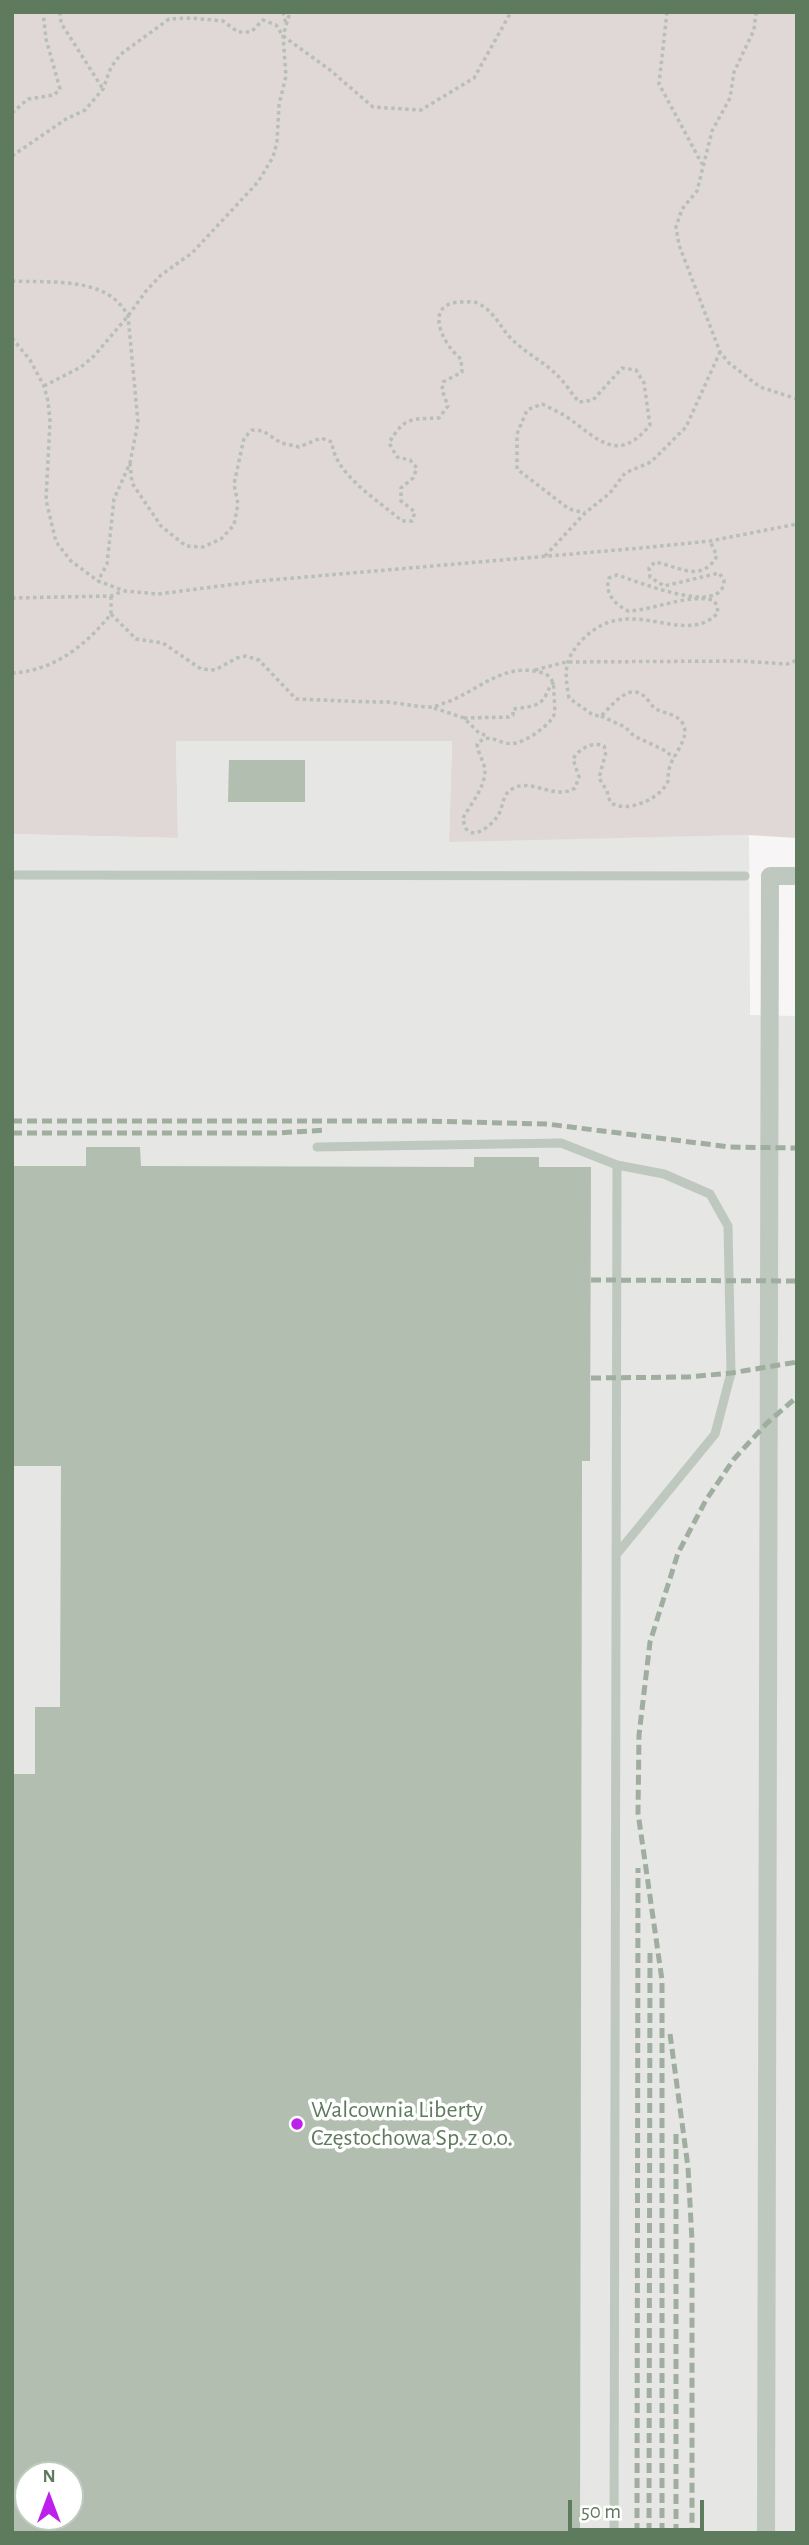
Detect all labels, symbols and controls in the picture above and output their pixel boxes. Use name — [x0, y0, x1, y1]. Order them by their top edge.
place label: Walcownia Liberty Częstochowa Sp. z o.o. — [311, 2096, 513, 2152]
marker: Walcownia Liberty Częstochowa Sp. z o.o. — [289, 2116, 305, 2132]
north arrow — [14, 2461, 84, 2531]
text: N — [42, 2467, 56, 2486]
scale bar — [571, 2486, 708, 2530]
text: 50 m — [581, 2501, 621, 2522]

